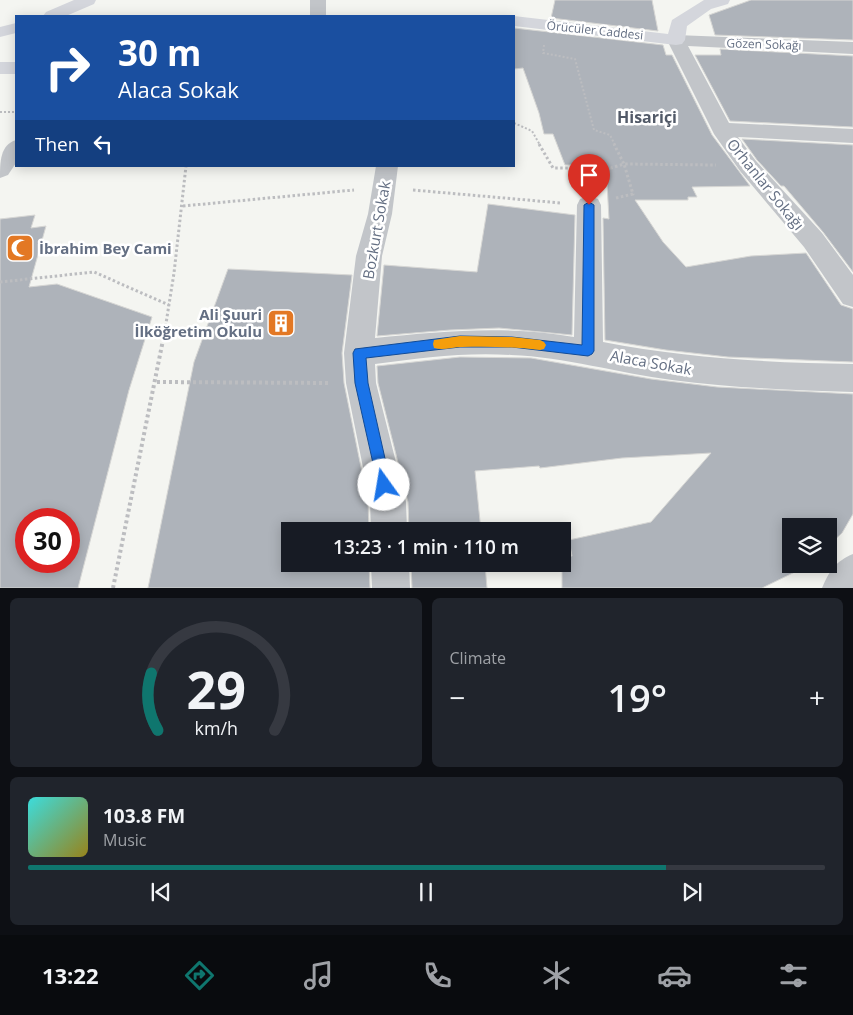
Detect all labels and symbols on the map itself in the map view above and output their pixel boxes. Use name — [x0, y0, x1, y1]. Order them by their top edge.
street label: Örücüler Caddesi — [546, 16, 644, 44]
street label: Gözen Sokağı — [726, 34, 802, 54]
district label: Hisariçi — [617, 106, 677, 128]
street label: Orhanlar Sokağı — [723, 134, 809, 234]
pin — [568, 154, 610, 205]
street label: Bozkurt Sokak — [358, 179, 395, 281]
mosque icon: İbrahim Bey Cami — [5, 233, 35, 263]
place label: İbrahim Bey Cami — [39, 238, 172, 258]
place label: Ali Şuuri İlköğretim Okulu — [134, 304, 262, 341]
building icon: Ali Şuuri İlköğretim Okulu — [266, 308, 296, 338]
street label: Alaca Sokak — [609, 345, 693, 379]
position arrow — [357, 458, 409, 510]
speed limit sign: 30 — [15, 508, 80, 573]

